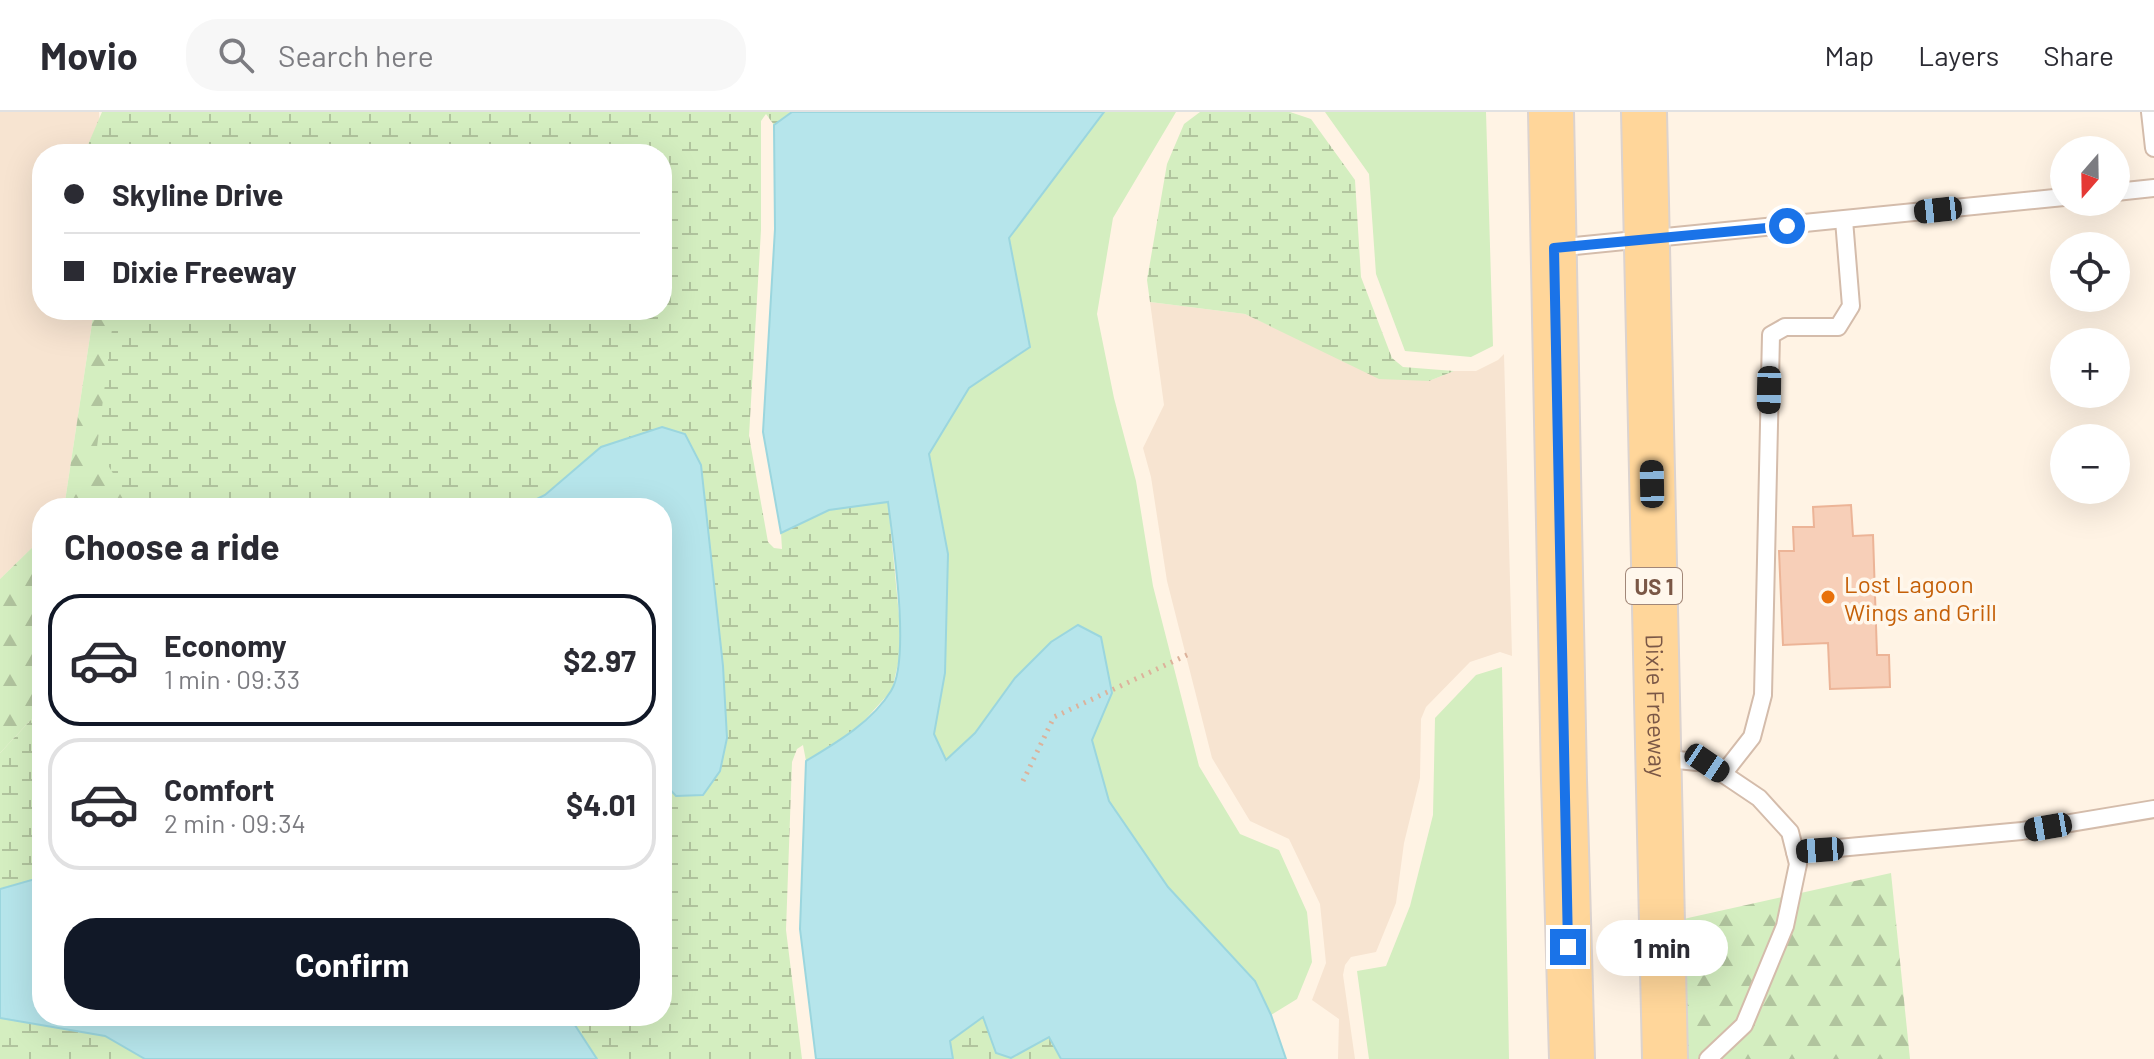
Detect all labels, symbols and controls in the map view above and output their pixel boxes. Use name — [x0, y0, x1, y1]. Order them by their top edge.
search box — [186, 19, 746, 91]
text: Movio — [40, 32, 138, 78]
icon: search — [214, 33, 258, 77]
text: Search here — [278, 37, 434, 73]
text: Map — [1824, 38, 1874, 72]
text: Layers — [1918, 38, 1999, 72]
text: Share — [2043, 38, 2114, 72]
north arrow — [2050, 136, 2130, 216]
map controls — [2050, 136, 2130, 504]
text: Skyline Drive — [112, 176, 283, 212]
car — [1913, 196, 1963, 224]
route start — [1769, 208, 1805, 244]
button: locate — [2050, 232, 2130, 312]
text: Dixie Freeway — [112, 253, 297, 289]
button: + — [2050, 328, 2130, 408]
car — [1757, 366, 1781, 414]
button: − — [2050, 424, 2130, 504]
car — [1640, 460, 1664, 508]
text: Choose a ride — [64, 524, 280, 567]
road number: US 1 — [1626, 568, 1682, 604]
place label: Lost Lagoon Wings and Grill — [1844, 569, 1997, 626]
marker: Lost Lagoon Wings and Grill — [1819, 588, 1837, 606]
icon: car — [68, 624, 140, 696]
text: Economy — [164, 627, 287, 663]
street label: Dixie Freeway — [1641, 634, 1673, 778]
text: $2.97 — [563, 642, 636, 678]
text: 1 min · 09:33 — [164, 663, 300, 694]
car — [1680, 740, 1734, 786]
icon: car — [68, 768, 140, 840]
text: Comfort — [164, 771, 274, 807]
text: $4.01 — [566, 786, 636, 822]
text: 2 min · 09:34 — [164, 807, 306, 838]
car — [2022, 811, 2074, 843]
car — [1795, 836, 1845, 864]
button: Confirm — [64, 918, 640, 1010]
callout: 1 min — [1596, 919, 1728, 975]
route end — [1550, 929, 1586, 965]
text: 1 min — [1634, 932, 1690, 963]

